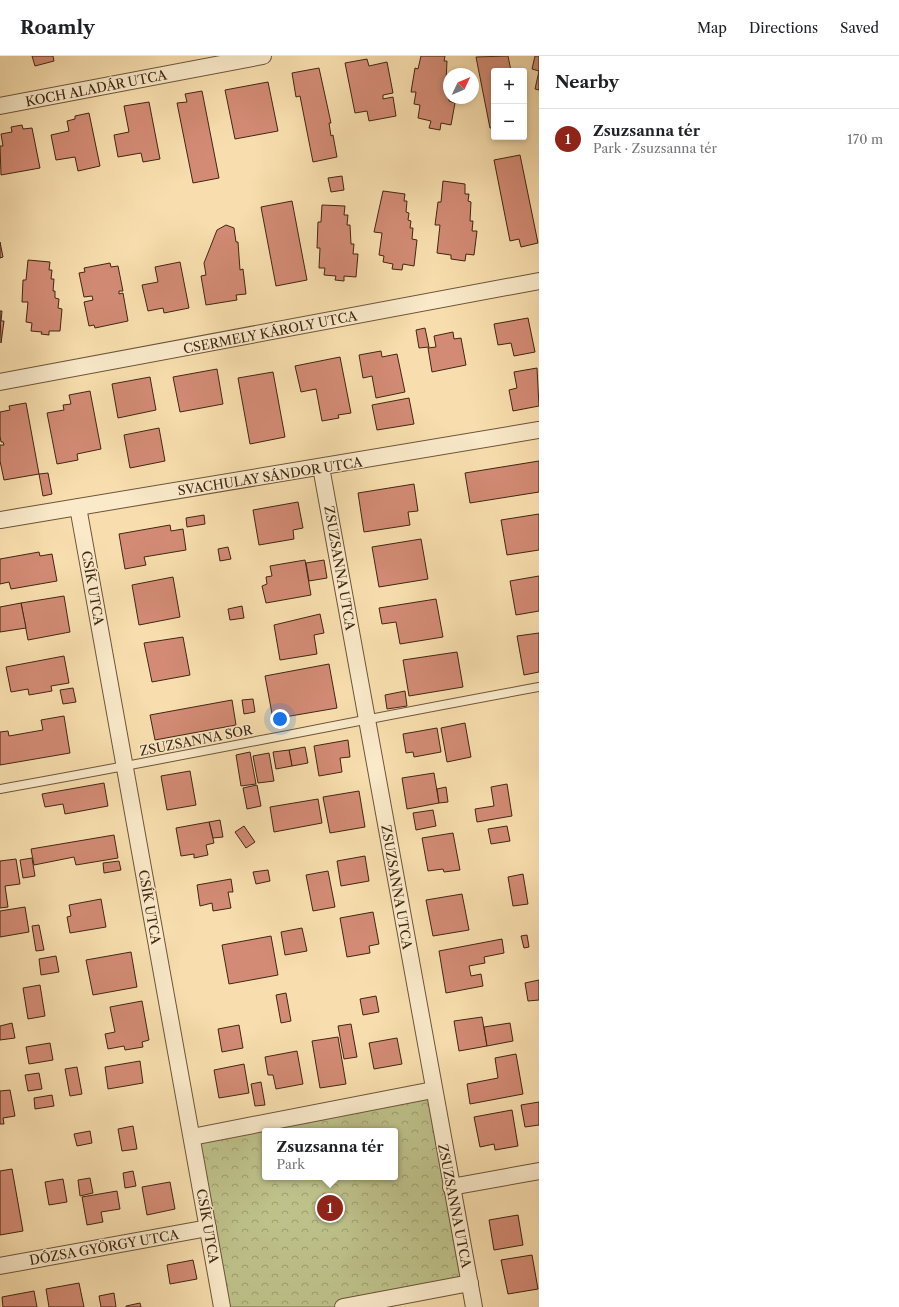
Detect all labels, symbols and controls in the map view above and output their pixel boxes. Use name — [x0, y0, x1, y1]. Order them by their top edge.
text: Roamly — [20, 16, 95, 39]
text: Map — [697, 19, 727, 37]
text: Directions — [749, 19, 818, 37]
text: Saved — [840, 19, 879, 37]
street label: KOCH ALADÁR UTCA — [24, 66, 168, 110]
north arrow — [443, 68, 479, 104]
map controls — [491, 68, 527, 140]
button: + — [491, 68, 527, 104]
text: Nearby — [555, 72, 619, 92]
button: − — [491, 104, 527, 140]
text: Zsuzsanna tér — [593, 121, 700, 140]
text: 1 — [565, 131, 571, 147]
text: 170 m — [847, 131, 883, 147]
text: Park · Zsuzsanna tér — [593, 140, 717, 156]
street label: CSERMELY KÁROLY UTCA — [182, 307, 359, 357]
street label: SVACHULAY SÁNDOR UTCA — [176, 453, 364, 499]
street label: ZSUZSANNA UTCA — [321, 505, 359, 632]
street label: CSÍK UTCA — [79, 549, 107, 627]
your location — [270, 709, 290, 729]
street label: ZSUZSANNA SOR — [138, 721, 255, 759]
street label: ZSUZSANNA UTCA — [378, 824, 416, 951]
street label: CSÍK UTCA — [136, 868, 164, 946]
popup — [262, 1128, 398, 1180]
text: Zsuzsanna tér — [276, 1137, 384, 1156]
street label: ZSUZSANNA UTCA — [435, 1143, 475, 1270]
text: Park — [276, 1156, 305, 1172]
street label: CSÍK UTCA — [194, 1187, 222, 1265]
pin: 1 — [317, 1193, 343, 1223]
street label: DÓZSA GYÖRGY UTCA — [28, 1226, 180, 1268]

